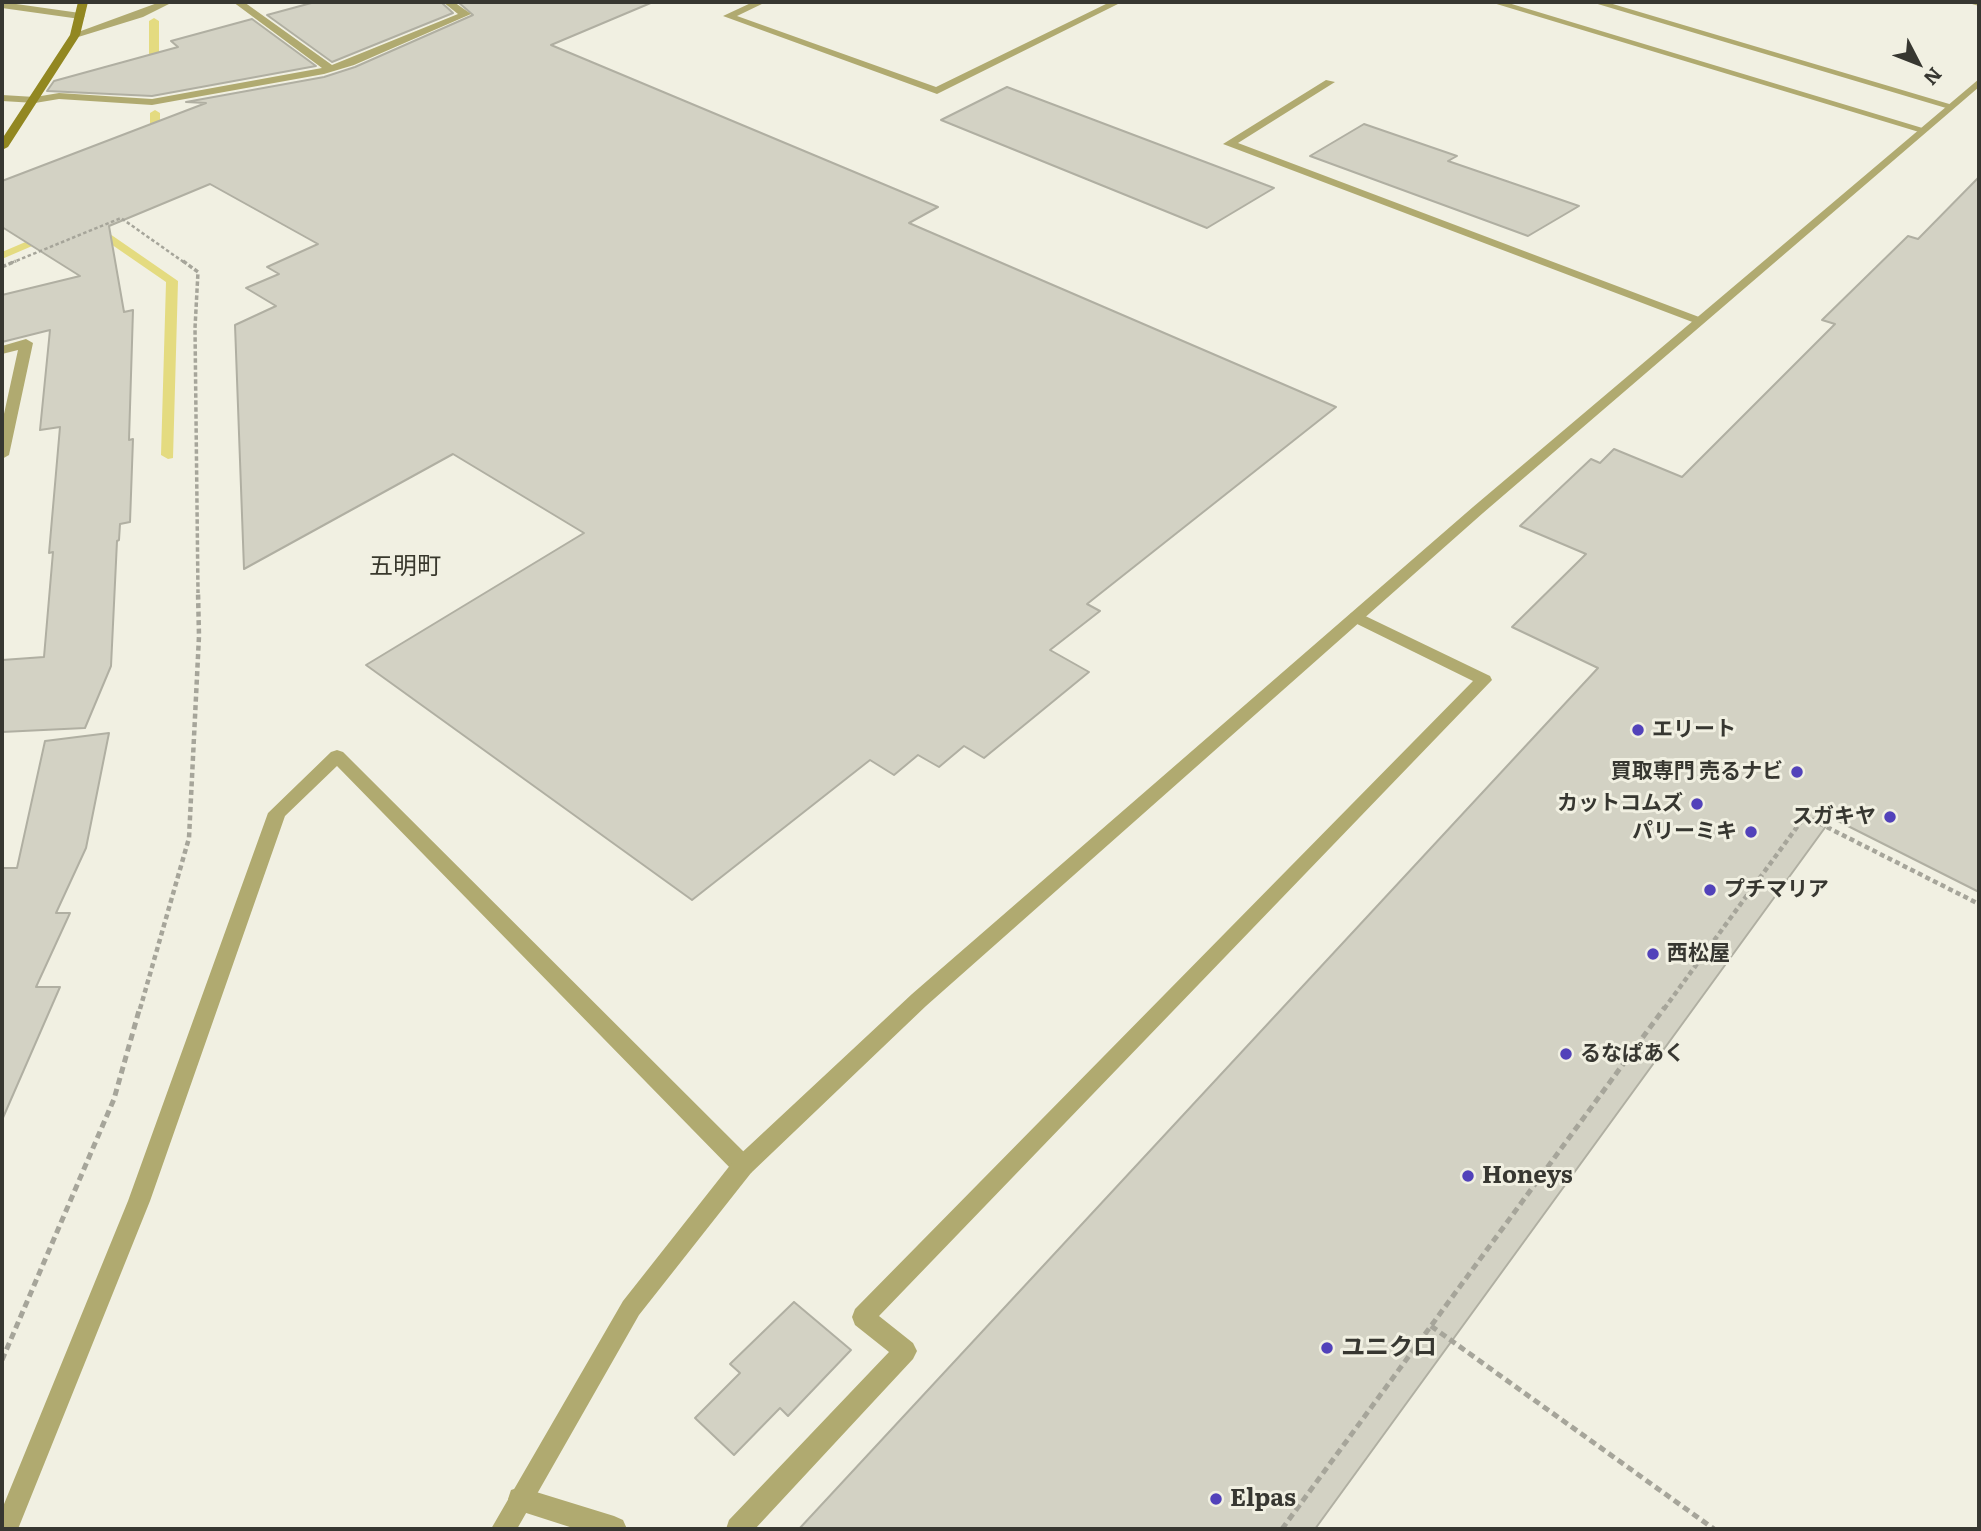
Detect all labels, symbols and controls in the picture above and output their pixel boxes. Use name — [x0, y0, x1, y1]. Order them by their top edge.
north arrow — [1883, 28, 1953, 98]
text: N — [1918, 62, 1949, 92]
district label: 五明町 — [369, 553, 441, 581]
place label: エリート — [1652, 717, 1736, 743]
marker: エリート — [1630, 722, 1646, 738]
place label: 買取専門 売るナビ — [1611, 759, 1783, 785]
marker: 買取専門 売るナビ — [1789, 764, 1805, 780]
place label: カットコムズ — [1557, 791, 1683, 817]
marker: カットコムズ — [1689, 796, 1705, 812]
place label: スガキヤ — [1792, 804, 1876, 830]
marker: スガキヤ — [1882, 809, 1898, 825]
place label: パリーミキ — [1632, 819, 1737, 845]
marker: パリーミキ — [1743, 824, 1759, 840]
place label: プチマリア — [1724, 877, 1829, 903]
marker: プチマリア — [1702, 882, 1718, 898]
place label: 西松屋 — [1667, 941, 1730, 967]
marker: 西松屋 — [1645, 946, 1661, 962]
place label: るなぱあく — [1580, 1041, 1685, 1067]
marker: るなぱあく — [1558, 1046, 1574, 1062]
place label: Honeys — [1482, 1162, 1573, 1190]
marker: Honeys — [1460, 1168, 1476, 1184]
place label: ユニクロ — [1341, 1334, 1437, 1362]
marker: ユニクロ — [1319, 1340, 1335, 1356]
place label: Elpas — [1230, 1485, 1296, 1513]
marker: Elpas — [1208, 1491, 1224, 1507]

